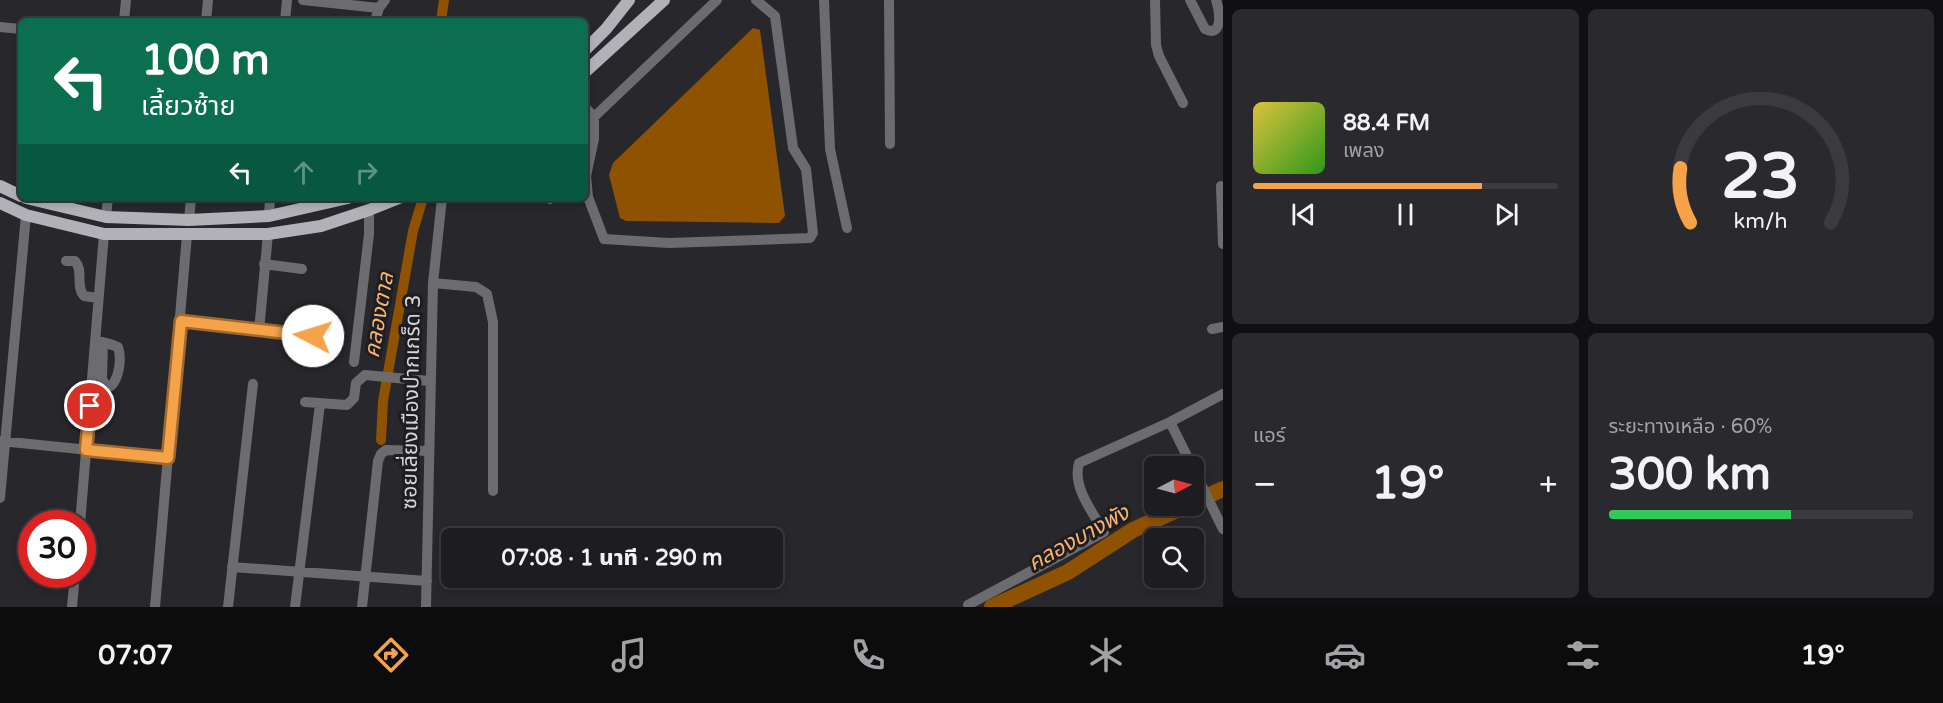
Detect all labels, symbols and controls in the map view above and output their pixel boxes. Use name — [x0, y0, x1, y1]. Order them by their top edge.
text: 100 m — [141, 35, 270, 86]
icon: left — [42, 42, 120, 120]
text: เลี้ยวซ้าย — [141, 90, 235, 123]
text: 88.4 FM — [1343, 110, 1430, 136]
text: เพลง — [1343, 139, 1385, 163]
text: 23 — [1722, 141, 1800, 216]
icon: left — [224, 156, 257, 189]
icon: ahead — [287, 156, 320, 189]
icon: right — [350, 156, 383, 189]
icon: previous — [1287, 198, 1320, 231]
icon: pause — [1389, 198, 1422, 231]
icon: next — [1490, 198, 1523, 231]
text: km/h — [1734, 209, 1788, 235]
water label: คลองตาล — [359, 269, 400, 360]
street label: ซอยเลี่ยงเมืองปากเกร็ด 3 — [394, 294, 426, 510]
position arrow — [281, 304, 345, 368]
pin — [64, 380, 115, 431]
icon: arrive — [73, 389, 106, 422]
text: ระยะทางเหลือ · 60% — [1609, 415, 1772, 439]
text: แอร์ — [1253, 424, 1285, 448]
text: 300 km — [1609, 448, 1771, 502]
north arrow — [1144, 456, 1204, 516]
map controls — [1144, 456, 1204, 588]
text: 19° — [1371, 457, 1444, 511]
text: − — [1253, 465, 1277, 504]
text: + — [1539, 465, 1557, 504]
water label: คลองบางพัง — [1023, 499, 1135, 576]
speed limit sign: 30 — [18, 510, 96, 588]
button: search — [1144, 528, 1204, 588]
text: 07:08 · 1 นาที · 290 m — [502, 545, 722, 571]
icon: directions — [370, 634, 412, 676]
icon: music — [608, 634, 650, 676]
icon: phone — [847, 634, 889, 676]
icon: climate — [1085, 634, 1127, 676]
icon: car — [1324, 634, 1366, 676]
icon: filters — [1562, 634, 1604, 676]
text: 07:07 — [98, 639, 173, 672]
text: 19° — [1801, 639, 1845, 672]

